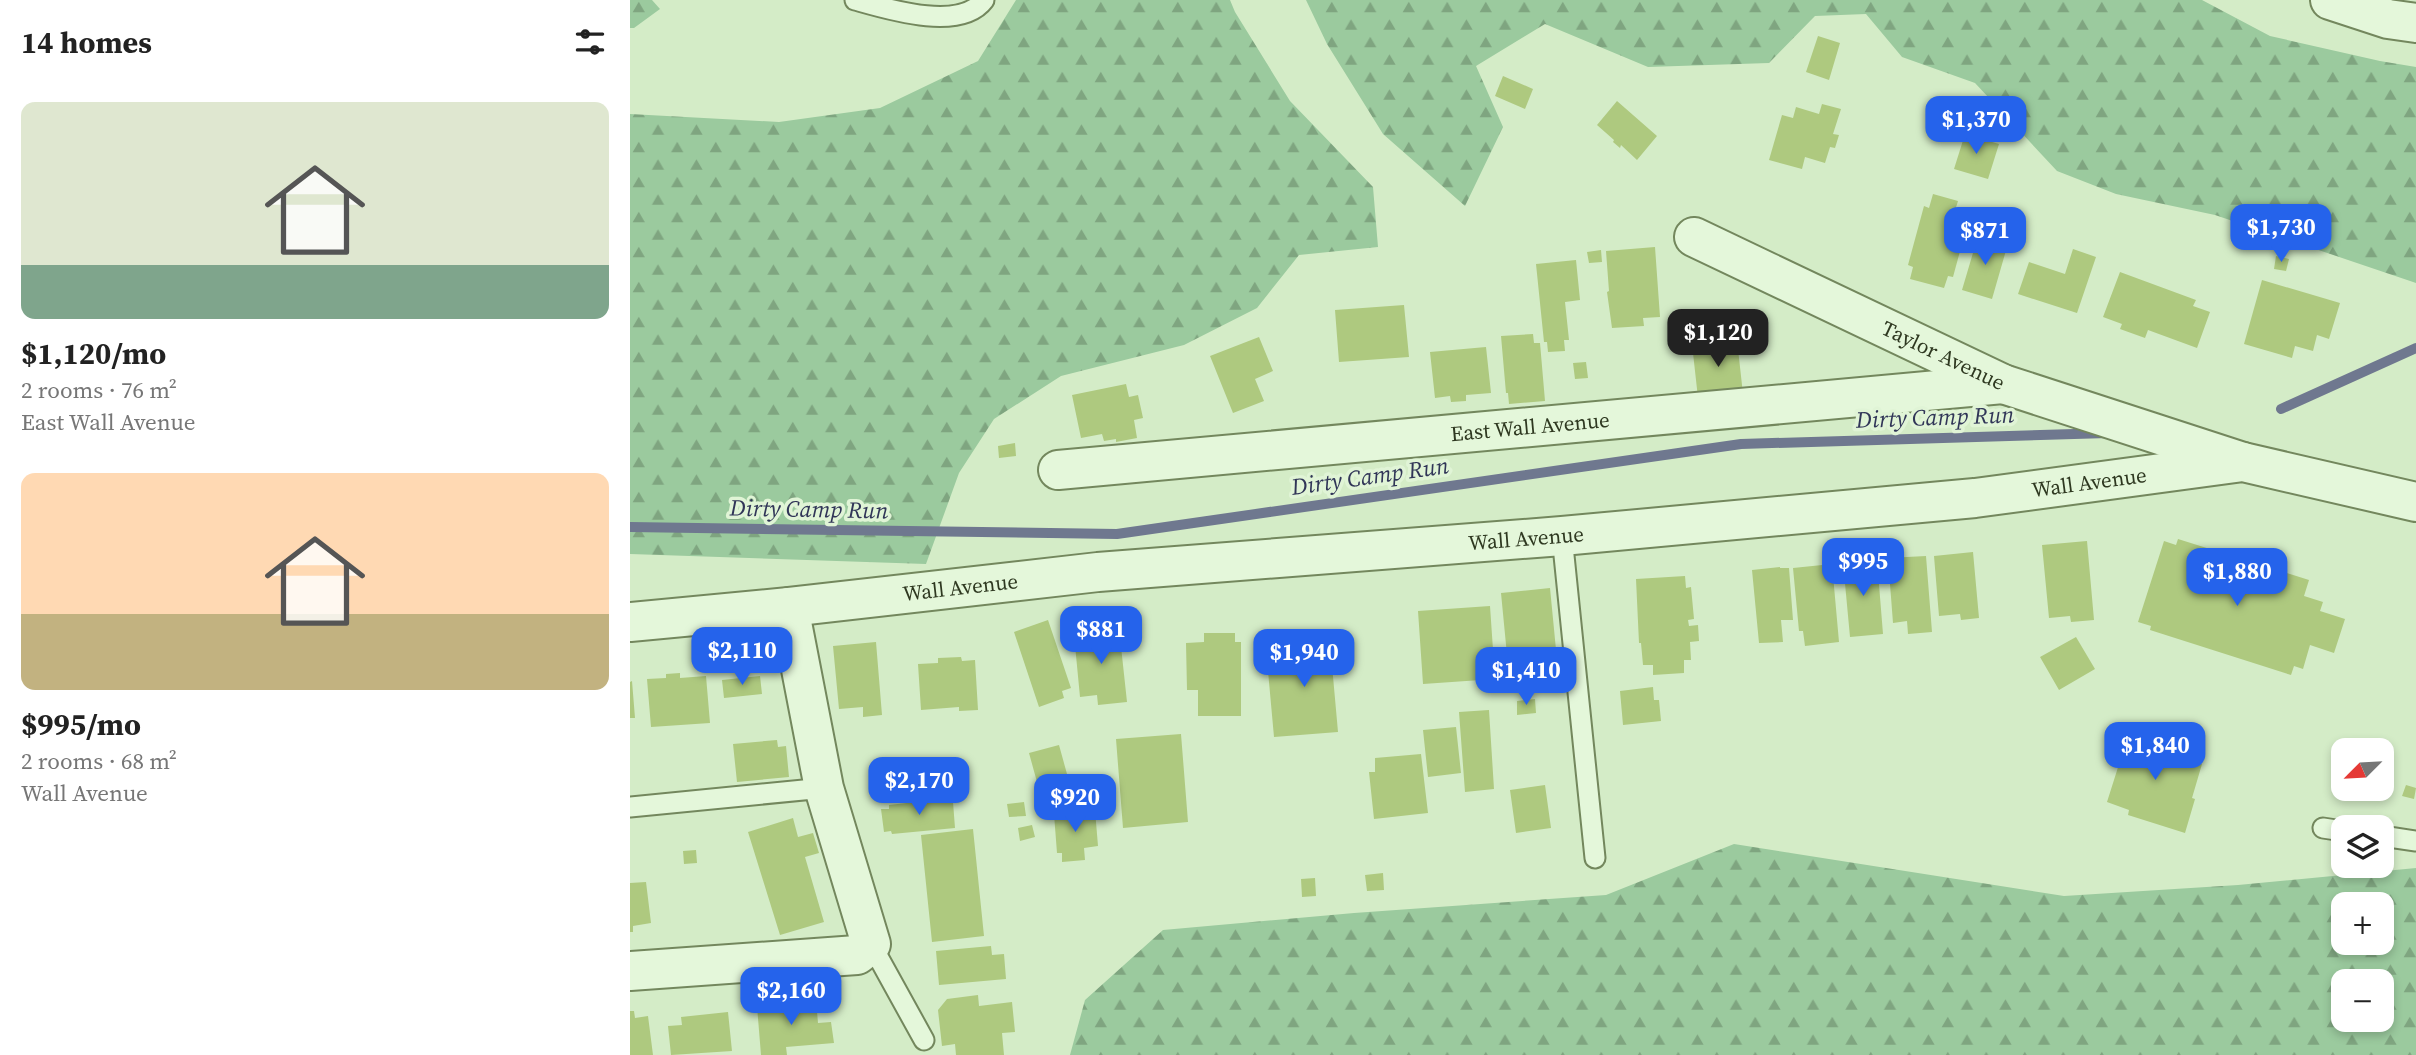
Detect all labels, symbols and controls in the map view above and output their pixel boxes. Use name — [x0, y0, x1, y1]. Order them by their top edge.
text: 14 homes — [21, 22, 152, 63]
icon: filters — [571, 23, 609, 61]
pin: $1,370 — [1919, 96, 2033, 156]
text: $1,370 — [1941, 103, 2011, 135]
icon: home — [252, 147, 378, 273]
pin: $1,730 — [2224, 204, 2338, 264]
pin: $871 — [1944, 208, 2026, 267]
text: $1,730 — [2246, 211, 2316, 243]
text: $871 — [1960, 214, 2010, 246]
pin: $1,120 — [1661, 310, 1775, 369]
street label: Taylor Avenue — [1877, 313, 2010, 397]
text: $1,120 — [1683, 316, 1753, 348]
text: $1,120/mo — [21, 333, 166, 374]
text: 2 rooms · 76 m² — [21, 374, 177, 406]
water label: Dirty Camp Run — [1854, 398, 2015, 436]
street label: East Wall Avenue — [1449, 405, 1611, 448]
text: East Wall Avenue — [21, 406, 196, 438]
water label: Dirty Camp Run — [1288, 449, 1451, 503]
street label: Wall Avenue — [2030, 460, 2148, 504]
water label: Dirty Camp Run — [728, 492, 889, 526]
icon: home — [252, 518, 378, 644]
street label: Wall Avenue — [1467, 519, 1585, 557]
pin: $995 — [1822, 538, 1904, 598]
text: $995 — [1838, 545, 1888, 577]
pin: $1,880 — [2180, 548, 2294, 608]
text: $1,880 — [2202, 555, 2272, 587]
street label: Wall Avenue — [901, 566, 1019, 608]
pin: $881 — [1060, 606, 1142, 666]
text: $881 — [1076, 613, 1126, 645]
pin: $2,110 — [685, 628, 799, 687]
pin: $1,940 — [1247, 630, 1361, 689]
text: $2,110 — [707, 634, 777, 666]
text: $1,940 — [1269, 636, 1339, 668]
pin: $1,410 — [1469, 648, 1583, 707]
text: $1,410 — [1491, 654, 1561, 686]
text: $995/mo — [21, 704, 141, 745]
pin: $1,840 — [2098, 722, 2212, 782]
text: $1,840 — [2120, 729, 2190, 761]
north arrow — [2331, 738, 2394, 802]
map controls — [2331, 738, 2394, 1032]
text: 2 rooms · 68 m² — [21, 745, 177, 777]
pin: $2,170 — [862, 758, 976, 817]
text: $2,170 — [884, 764, 954, 796]
pin: $920 — [1034, 774, 1116, 834]
text: Wall Avenue — [21, 777, 148, 809]
text: $920 — [1050, 781, 1100, 813]
button: layers — [2331, 815, 2394, 878]
button: + — [2331, 892, 2394, 955]
pin: $2,160 — [734, 968, 848, 1027]
button: − — [2331, 969, 2394, 1032]
text: $2,160 — [756, 974, 826, 1006]

